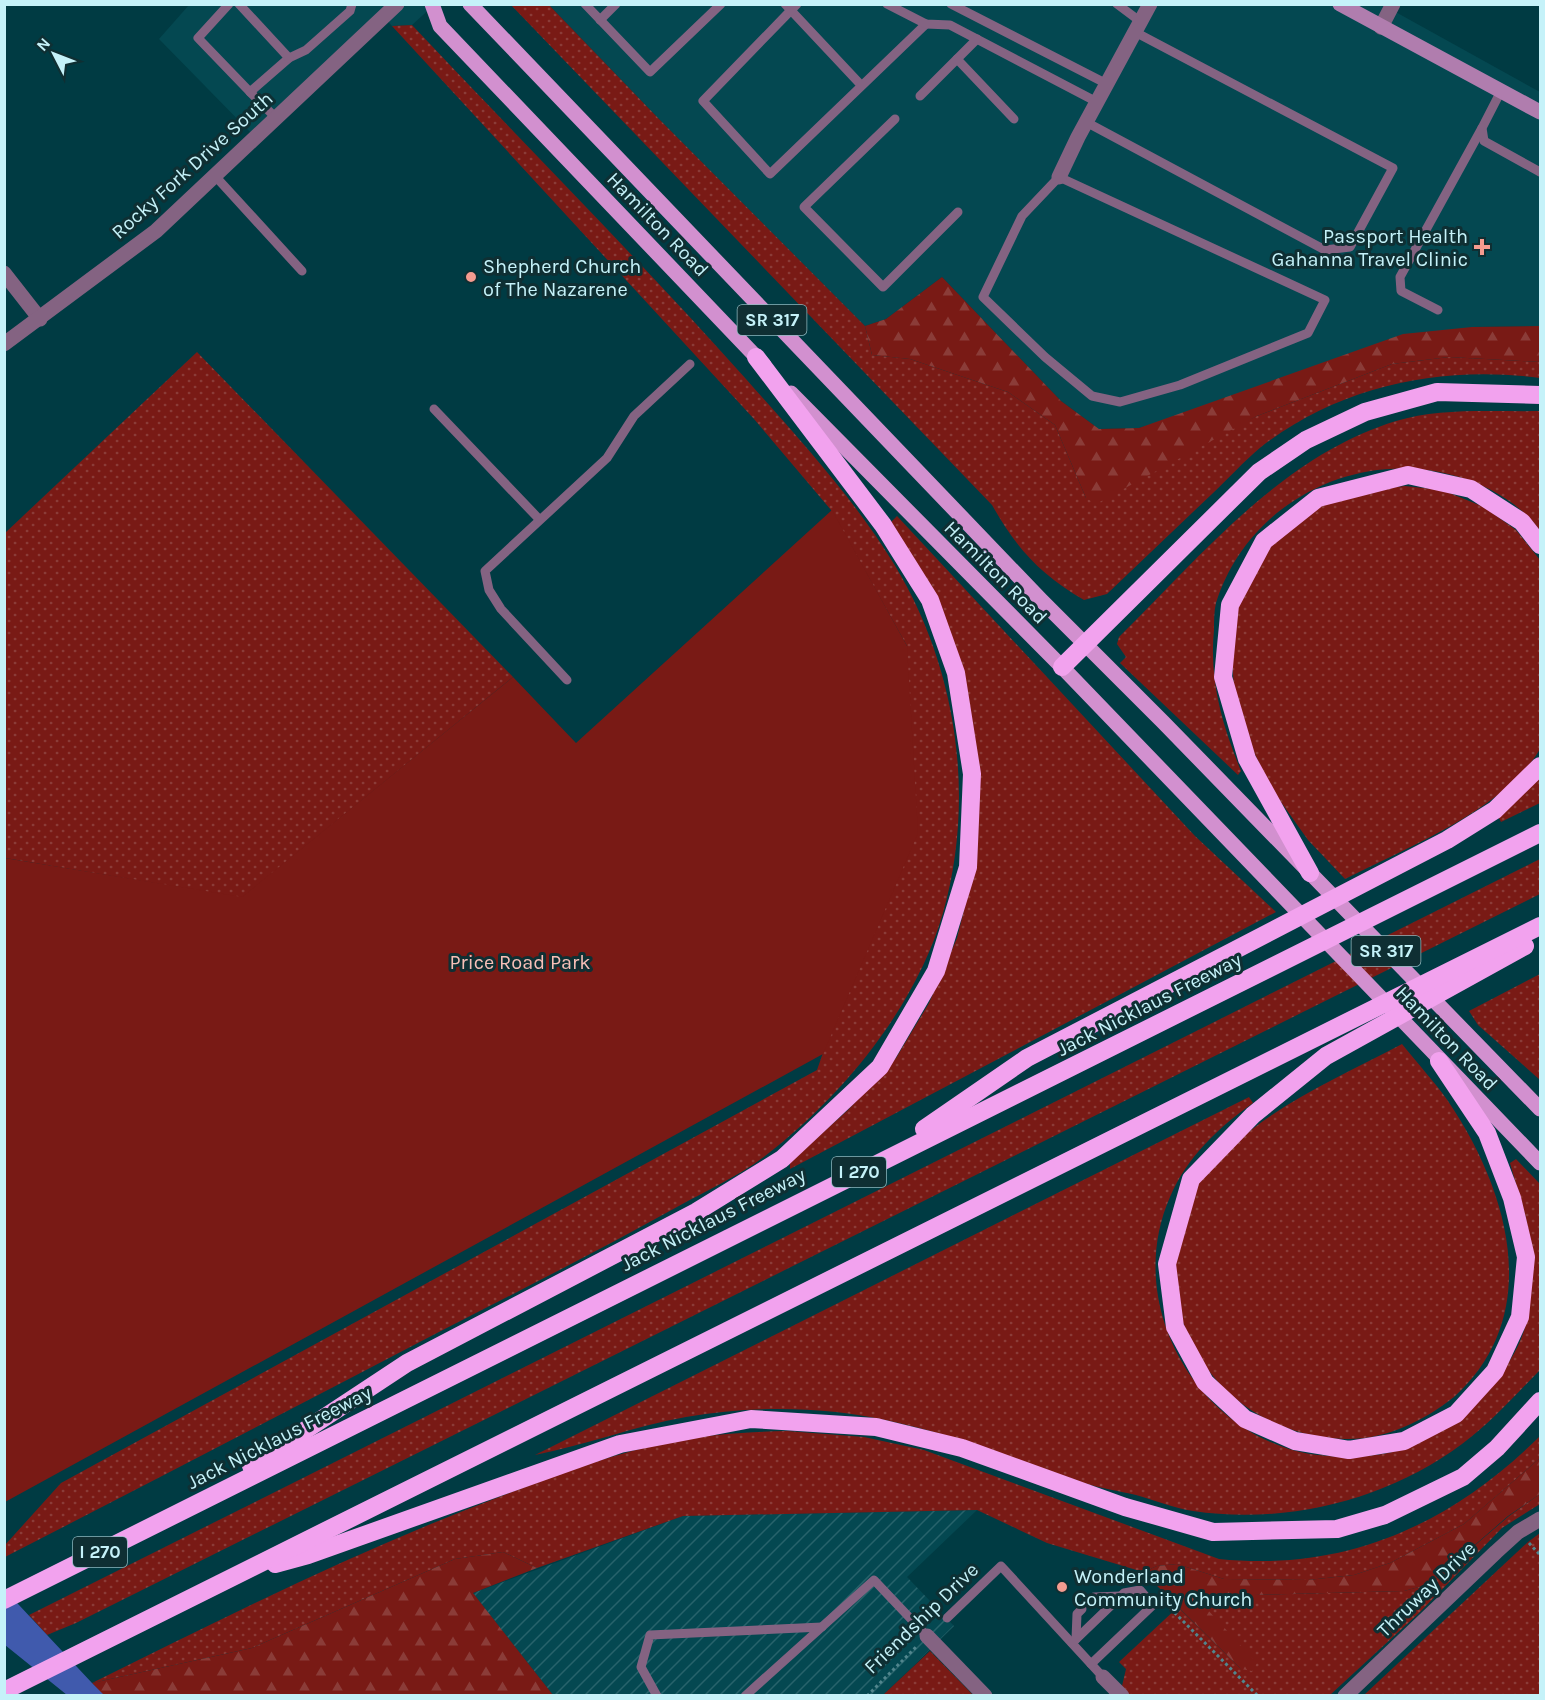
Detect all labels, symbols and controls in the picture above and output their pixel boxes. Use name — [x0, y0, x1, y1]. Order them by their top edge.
north arrow — [24, 24, 84, 84]
text: N — [32, 34, 54, 55]
street label: Rocky Fork Drive South — [107, 87, 278, 244]
street label: Hamilton Road — [602, 167, 713, 281]
place label: Passport Health Gahanna Travel Clinic — [1272, 225, 1468, 271]
marker: Passport Health Gahanna Travel Clinic — [1473, 238, 1491, 256]
place label: Shepherd Church of The Nazarene — [483, 255, 641, 301]
marker: Shepherd Church of The Nazarene — [464, 270, 478, 284]
road number: SR 317 — [738, 305, 806, 335]
street label: Hamilton Road — [939, 516, 1052, 629]
road number: SR 317 — [1352, 936, 1420, 966]
street label: Jack Nicklaus Freeway — [1053, 948, 1245, 1061]
park label: Price Road Park — [450, 951, 590, 974]
street label: Hamilton Road — [1391, 981, 1502, 1095]
road number: I 270 — [832, 1157, 886, 1187]
street label: Jack Nicklaus Freeway — [617, 1163, 809, 1276]
street label: Jack Nicklaus Freeway — [183, 1381, 375, 1494]
road number: I 270 — [73, 1537, 127, 1567]
street label: Thruway Drive — [1372, 1537, 1480, 1642]
street label: Friendship Drive — [860, 1558, 983, 1679]
place label: Wonderland Community Church — [1074, 1565, 1252, 1611]
marker: Wonderland Community Church — [1055, 1580, 1069, 1594]

